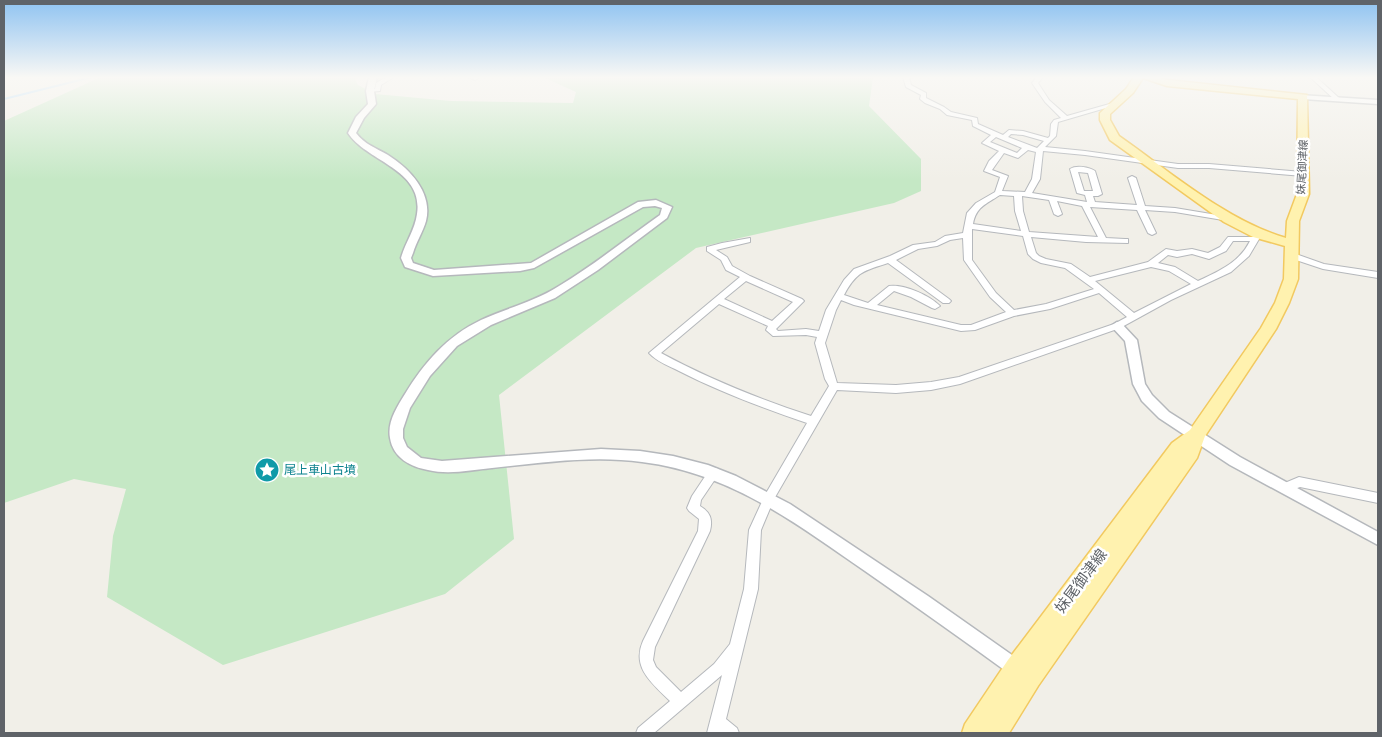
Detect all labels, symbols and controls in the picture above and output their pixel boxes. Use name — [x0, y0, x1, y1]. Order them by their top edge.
street label: 妹尾御津線 — [1294, 139, 1310, 195]
place icon: 尾上車山古墳 — [254, 457, 280, 483]
place label: 尾上車山古墳 — [284, 462, 356, 477]
street label: 妹尾御津線 — [1050, 545, 1111, 616]

